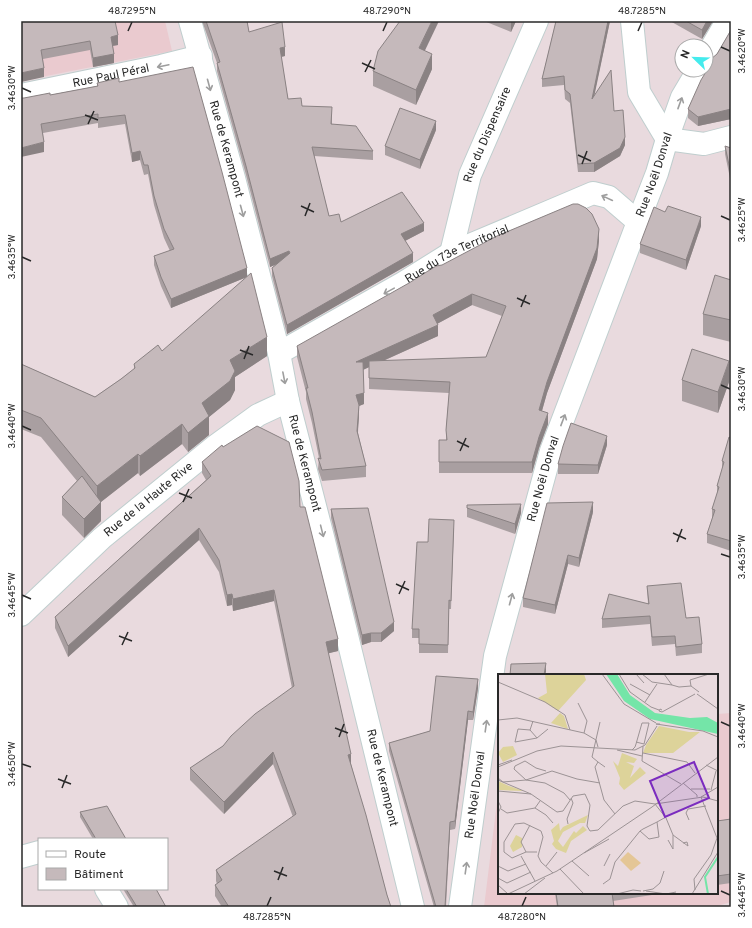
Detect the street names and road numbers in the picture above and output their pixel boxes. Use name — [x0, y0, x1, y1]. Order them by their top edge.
street label: Rue Paul Péral — [71, 61, 151, 92]
street label: Rue du Dispensaire — [460, 84, 515, 185]
street label: Rue de Kerampont — [205, 99, 247, 199]
street label: Rue Noël Donval — [633, 130, 677, 219]
street label: Rue du 73e Territorial — [402, 221, 512, 288]
street label: Rue de Kerampont — [284, 413, 324, 514]
street label: Rue Noël Donval — [524, 434, 564, 524]
street label: Rue de la Haute Rive — [101, 459, 197, 541]
street label: Rue de Kerampont — [362, 727, 401, 828]
street label: Rue Noël Donval — [462, 750, 490, 840]

